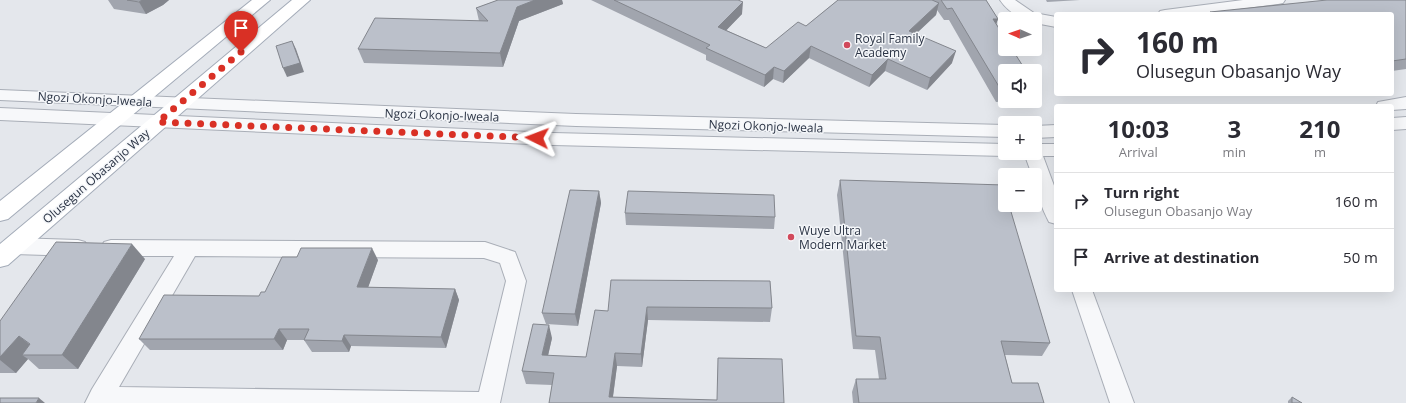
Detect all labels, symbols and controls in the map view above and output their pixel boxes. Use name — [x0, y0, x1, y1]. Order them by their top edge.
pin — [224, 11, 258, 52]
north arrow — [998, 12, 1042, 56]
map controls — [998, 12, 1042, 212]
icon: arrive — [230, 17, 252, 39]
text: 160 m — [1136, 23, 1219, 61]
icon: right — [1070, 28, 1122, 80]
place label: Royal Family Academy — [855, 30, 925, 61]
marker: Royal Family Academy — [842, 40, 852, 50]
text: Olusegun Obasanjo Way — [1136, 59, 1341, 83]
button: sound — [998, 64, 1042, 108]
street label: Ngozi Okonjo-Iweala — [37, 88, 153, 110]
street label: Ngozi Okonjo-Iweala — [384, 105, 500, 125]
text: 10:03 — [1107, 112, 1169, 145]
text: 3 — [1227, 112, 1241, 145]
text: 210 — [1299, 112, 1341, 145]
street label: Ngozi Okonjo-Iweala — [708, 116, 824, 136]
button: + — [998, 116, 1042, 160]
position arrow — [516, 117, 558, 159]
street label: Olusegun Obasanjo Way — [39, 124, 154, 227]
text: Arrival — [1119, 143, 1158, 161]
text: min — [1223, 143, 1246, 161]
text: m — [1314, 143, 1326, 161]
button: − — [998, 168, 1042, 212]
text: Turn right — [1104, 182, 1179, 202]
icon: right — [1070, 190, 1092, 212]
text: 160 m — [1334, 191, 1378, 211]
text: Olusegun Obasanjo Way — [1104, 202, 1252, 220]
place label: Wuye Ultra Modern Market — [799, 222, 886, 253]
marker: Wuye Ultra Modern Market — [786, 232, 796, 242]
icon: arrive — [1070, 246, 1092, 268]
text: Arrive at destination — [1104, 247, 1259, 267]
text: 50 m — [1343, 247, 1378, 267]

